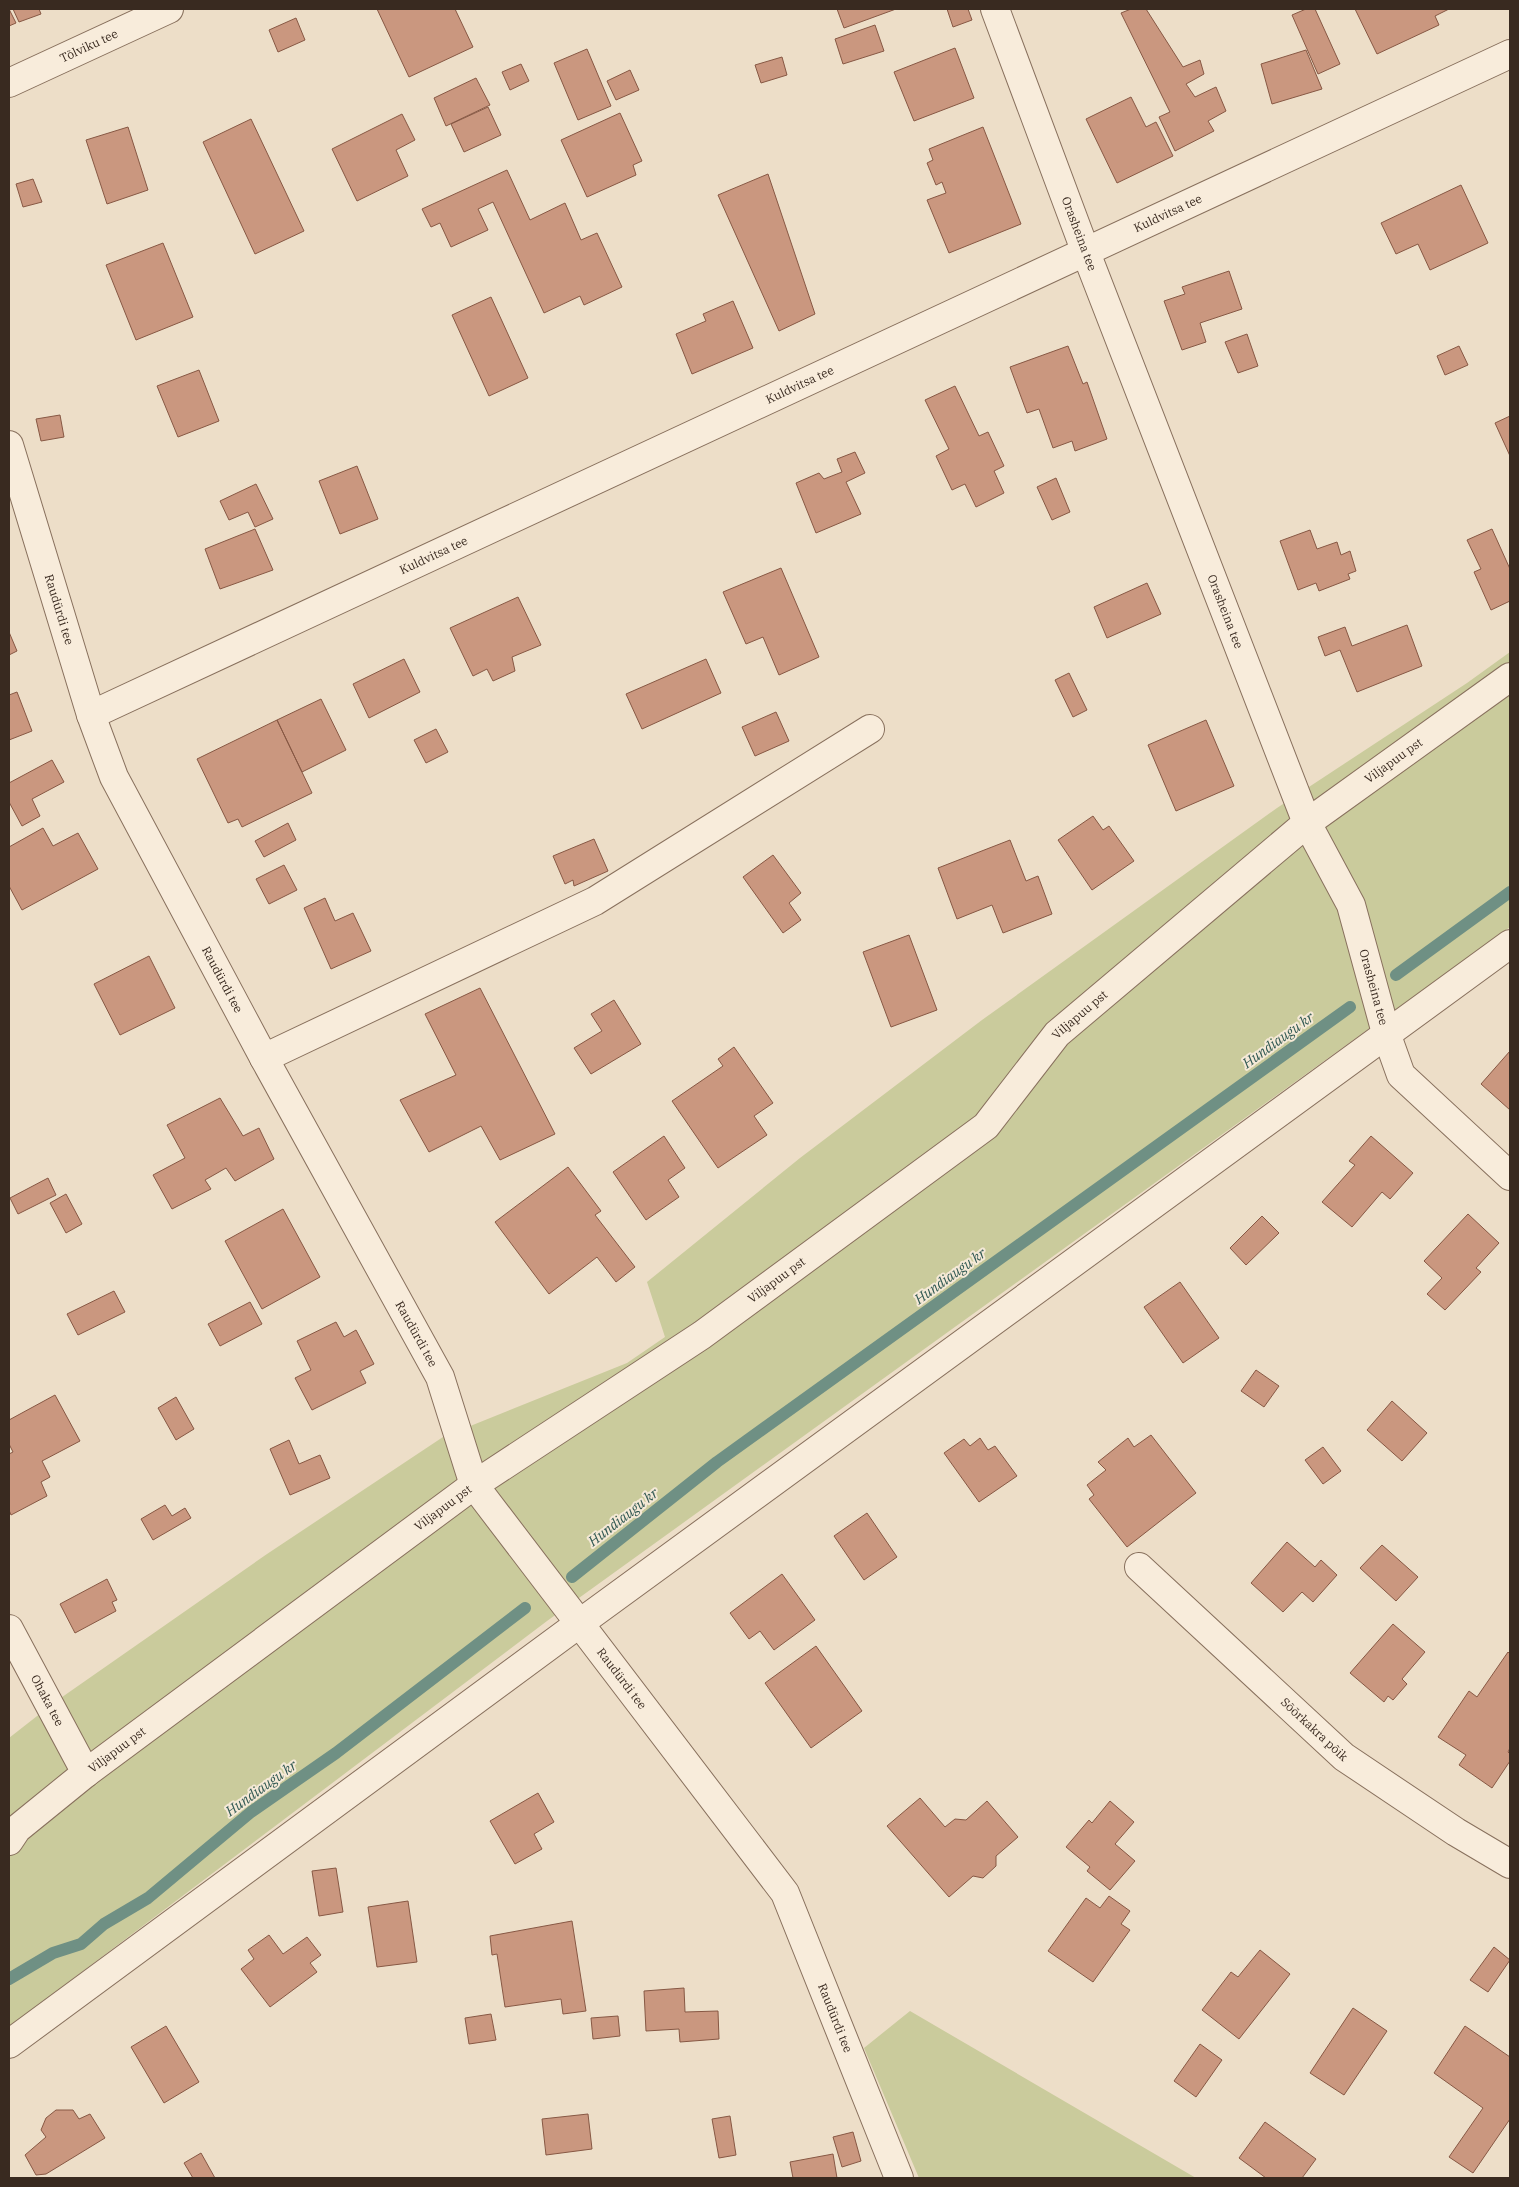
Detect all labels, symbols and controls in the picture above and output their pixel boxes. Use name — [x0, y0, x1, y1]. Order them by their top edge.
street label: Tõlviku tee — [57, 26, 120, 65]
street label: Kuldvitsa tee — [1131, 191, 1204, 235]
street label: Orasheina tee — [1059, 194, 1100, 273]
street label: Kuldvitsa tee — [763, 362, 836, 407]
street label: Kuldvitsa tee — [397, 533, 470, 577]
street label: Raudürdi tee — [42, 572, 77, 647]
street label: Orasheina tee — [1204, 572, 1247, 651]
street label: Viljapuu pst — [1361, 734, 1425, 786]
street label: Raudürdi tee — [199, 944, 246, 1015]
street label: Orasheina tee — [1356, 947, 1391, 1027]
street label: Viljapuu pst — [1048, 987, 1110, 1042]
water label: Hundiaugu kr — [1238, 1007, 1318, 1073]
water label: Hundiaugu kr — [910, 1243, 990, 1309]
street label: Viljapuu pst — [745, 1254, 808, 1306]
street label: Raudürdi tee — [392, 1298, 441, 1369]
street label: Viljapuu pst — [411, 1481, 474, 1534]
water label: Hundiaugu kr — [584, 1483, 662, 1551]
street label: Raudürdi tee — [594, 1645, 650, 1712]
street label: Ohaka tee — [28, 1672, 67, 1728]
street label: Sõõrkakra põik — [1278, 1694, 1351, 1764]
street label: Viljapuu pst — [85, 1723, 148, 1776]
water label: Hundiaugu kr — [221, 1755, 301, 1821]
street label: Raudürdi tee — [815, 1981, 856, 2054]

